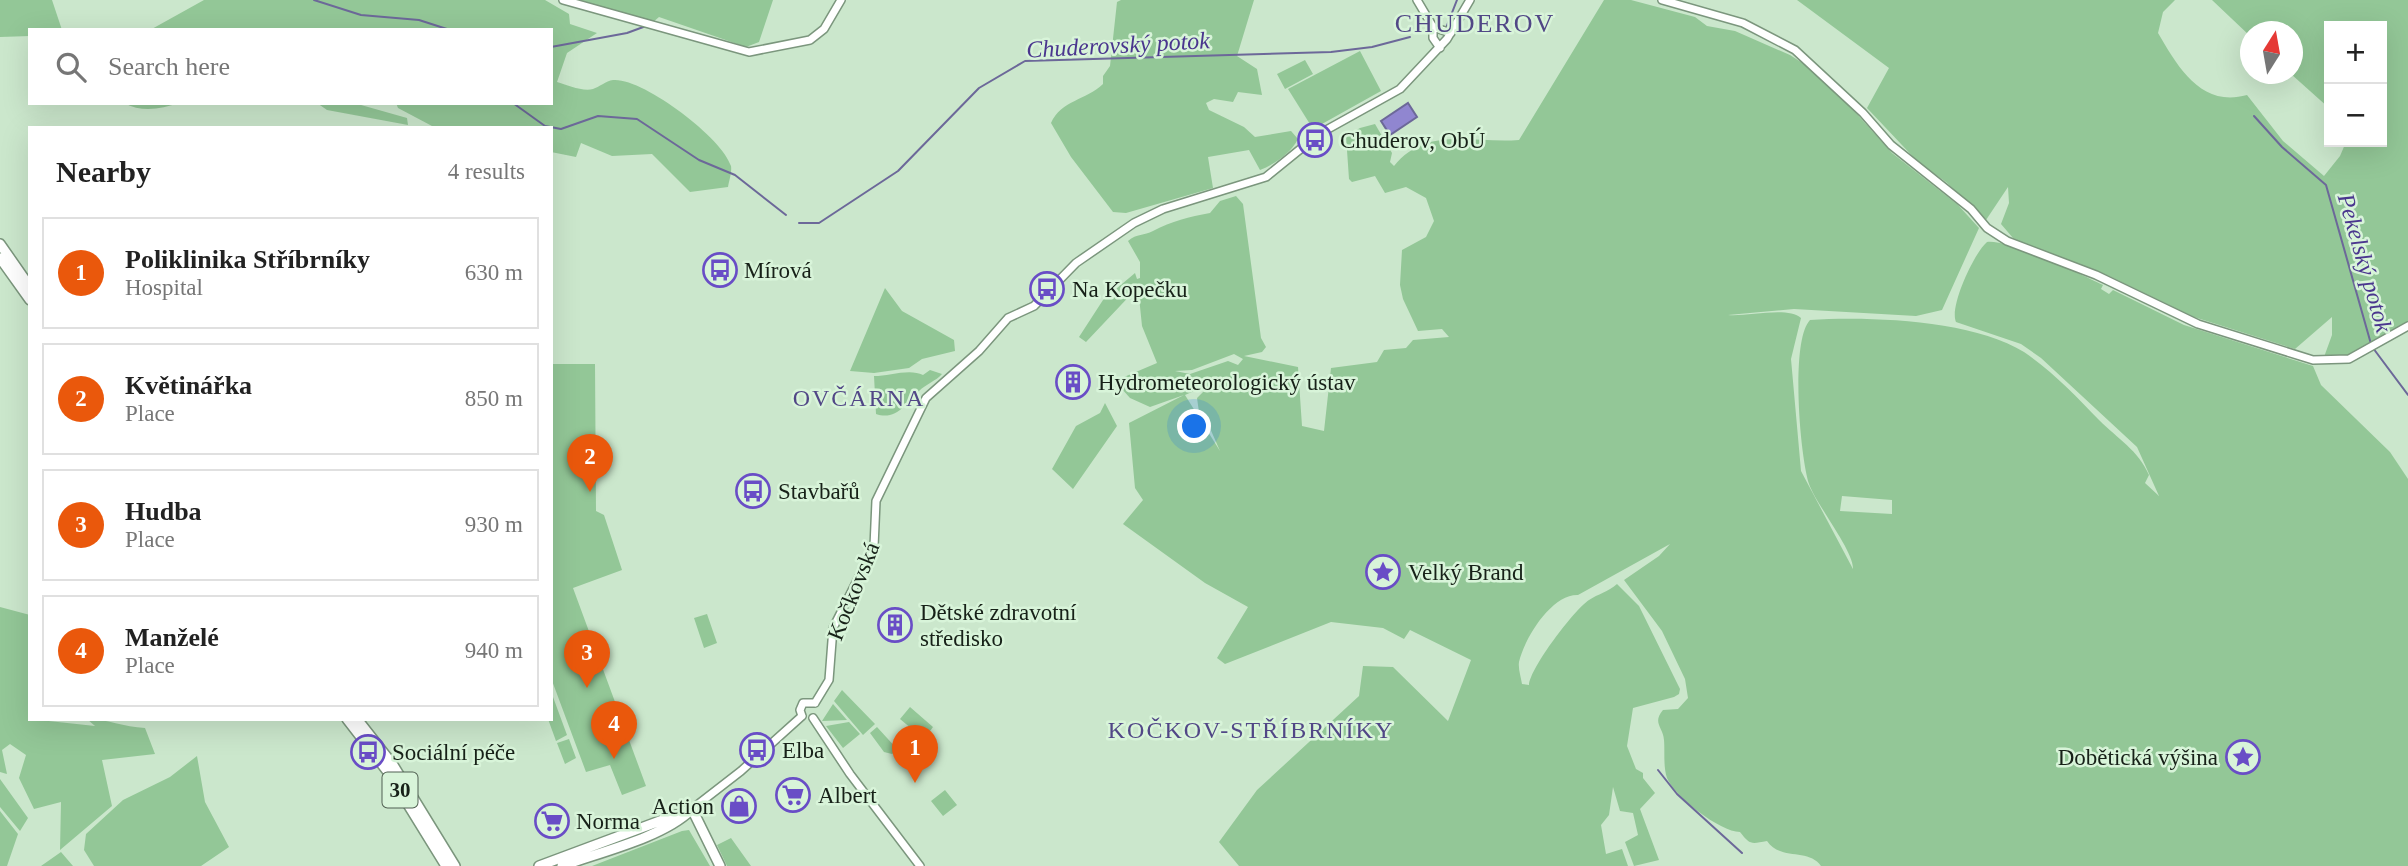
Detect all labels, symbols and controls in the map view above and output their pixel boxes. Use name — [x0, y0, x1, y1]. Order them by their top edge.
district label: CHUDEROV — [1395, 9, 1555, 38]
north arrow — [2240, 21, 2303, 84]
map controls — [2324, 21, 2387, 147]
button: + — [2324, 21, 2387, 84]
water label: Chuderovský potok — [1026, 27, 1211, 63]
search box — [28, 28, 553, 105]
icon: search — [52, 48, 90, 86]
text: Search here — [108, 52, 230, 81]
button: − — [2324, 84, 2387, 147]
bus stop icon: Chuderov, ObÚ — [1296, 121, 1334, 159]
place label: Chuderov, ObÚ — [1340, 127, 1486, 153]
text: Nearby — [56, 155, 151, 188]
text: 4 results — [448, 159, 525, 184]
water label: Pekelský potok — [2332, 190, 2397, 336]
text: Poliklinika Stříbrníky — [125, 245, 370, 274]
bus stop icon: Mírová — [701, 251, 739, 289]
place label: Mírová — [744, 258, 812, 283]
text: 1 — [75, 260, 87, 285]
text: 630 m — [465, 260, 523, 285]
bus stop icon: Na Kopečku — [1028, 270, 1066, 308]
text: Hospital — [125, 275, 203, 300]
place label: Na Kopečku — [1072, 277, 1188, 302]
building icon: Hydrometeorologický ústav — [1054, 363, 1092, 401]
place label: Hydrometeorologický ústav — [1098, 370, 1356, 395]
text: Květinářka — [125, 371, 252, 400]
district label: OVČÁRNA — [793, 385, 925, 411]
text: 2 — [75, 386, 87, 411]
text: 850 m — [465, 386, 523, 411]
text: Place — [125, 401, 175, 426]
your location — [1177, 409, 1211, 443]
pin: 2 — [567, 434, 613, 492]
bus stop icon: Stavbařů — [734, 472, 772, 510]
place label: Stavbařů — [778, 479, 860, 504]
text: Hudba — [125, 497, 202, 526]
text: 3 — [75, 512, 87, 537]
text: 930 m — [465, 512, 523, 537]
text: Place — [125, 527, 175, 552]
street label: Kočkovská — [822, 539, 884, 644]
place icon: Velký Brand — [1364, 553, 1402, 591]
place label: Velký Brand — [1408, 560, 1524, 585]
place label: Dětské zdravotní středisko — [920, 600, 1077, 651]
building icon: Dětské zdravotní středisko — [876, 606, 914, 644]
text: Manželé — [125, 623, 219, 652]
pin: 3 — [564, 630, 610, 688]
text: 4 — [75, 638, 87, 663]
text: 940 m — [465, 638, 523, 663]
text: Place — [125, 653, 175, 678]
pin: 4 — [591, 701, 637, 759]
district label: KOČKOV-STŘÍBRNÍKY — [1108, 717, 1394, 743]
pin: 1 — [892, 725, 938, 783]
bus stop icon: Elba — [738, 731, 776, 769]
bus stop icon: Sociální péče — [349, 733, 387, 771]
place label: Elba — [782, 738, 824, 763]
place icon: Dobětická výšina — [2224, 738, 2262, 776]
place label: Sociální péče — [392, 740, 515, 765]
place label: Dobětická výšina — [2058, 745, 2218, 770]
road number: 30 — [382, 772, 418, 808]
supermarket icon: Albert — [774, 776, 812, 814]
place label: Albert — [818, 783, 877, 808]
shop icon: Action — [720, 787, 758, 825]
place label: Action — [651, 794, 714, 819]
supermarket icon: Norma — [533, 802, 571, 840]
place label: Norma — [576, 809, 640, 834]

